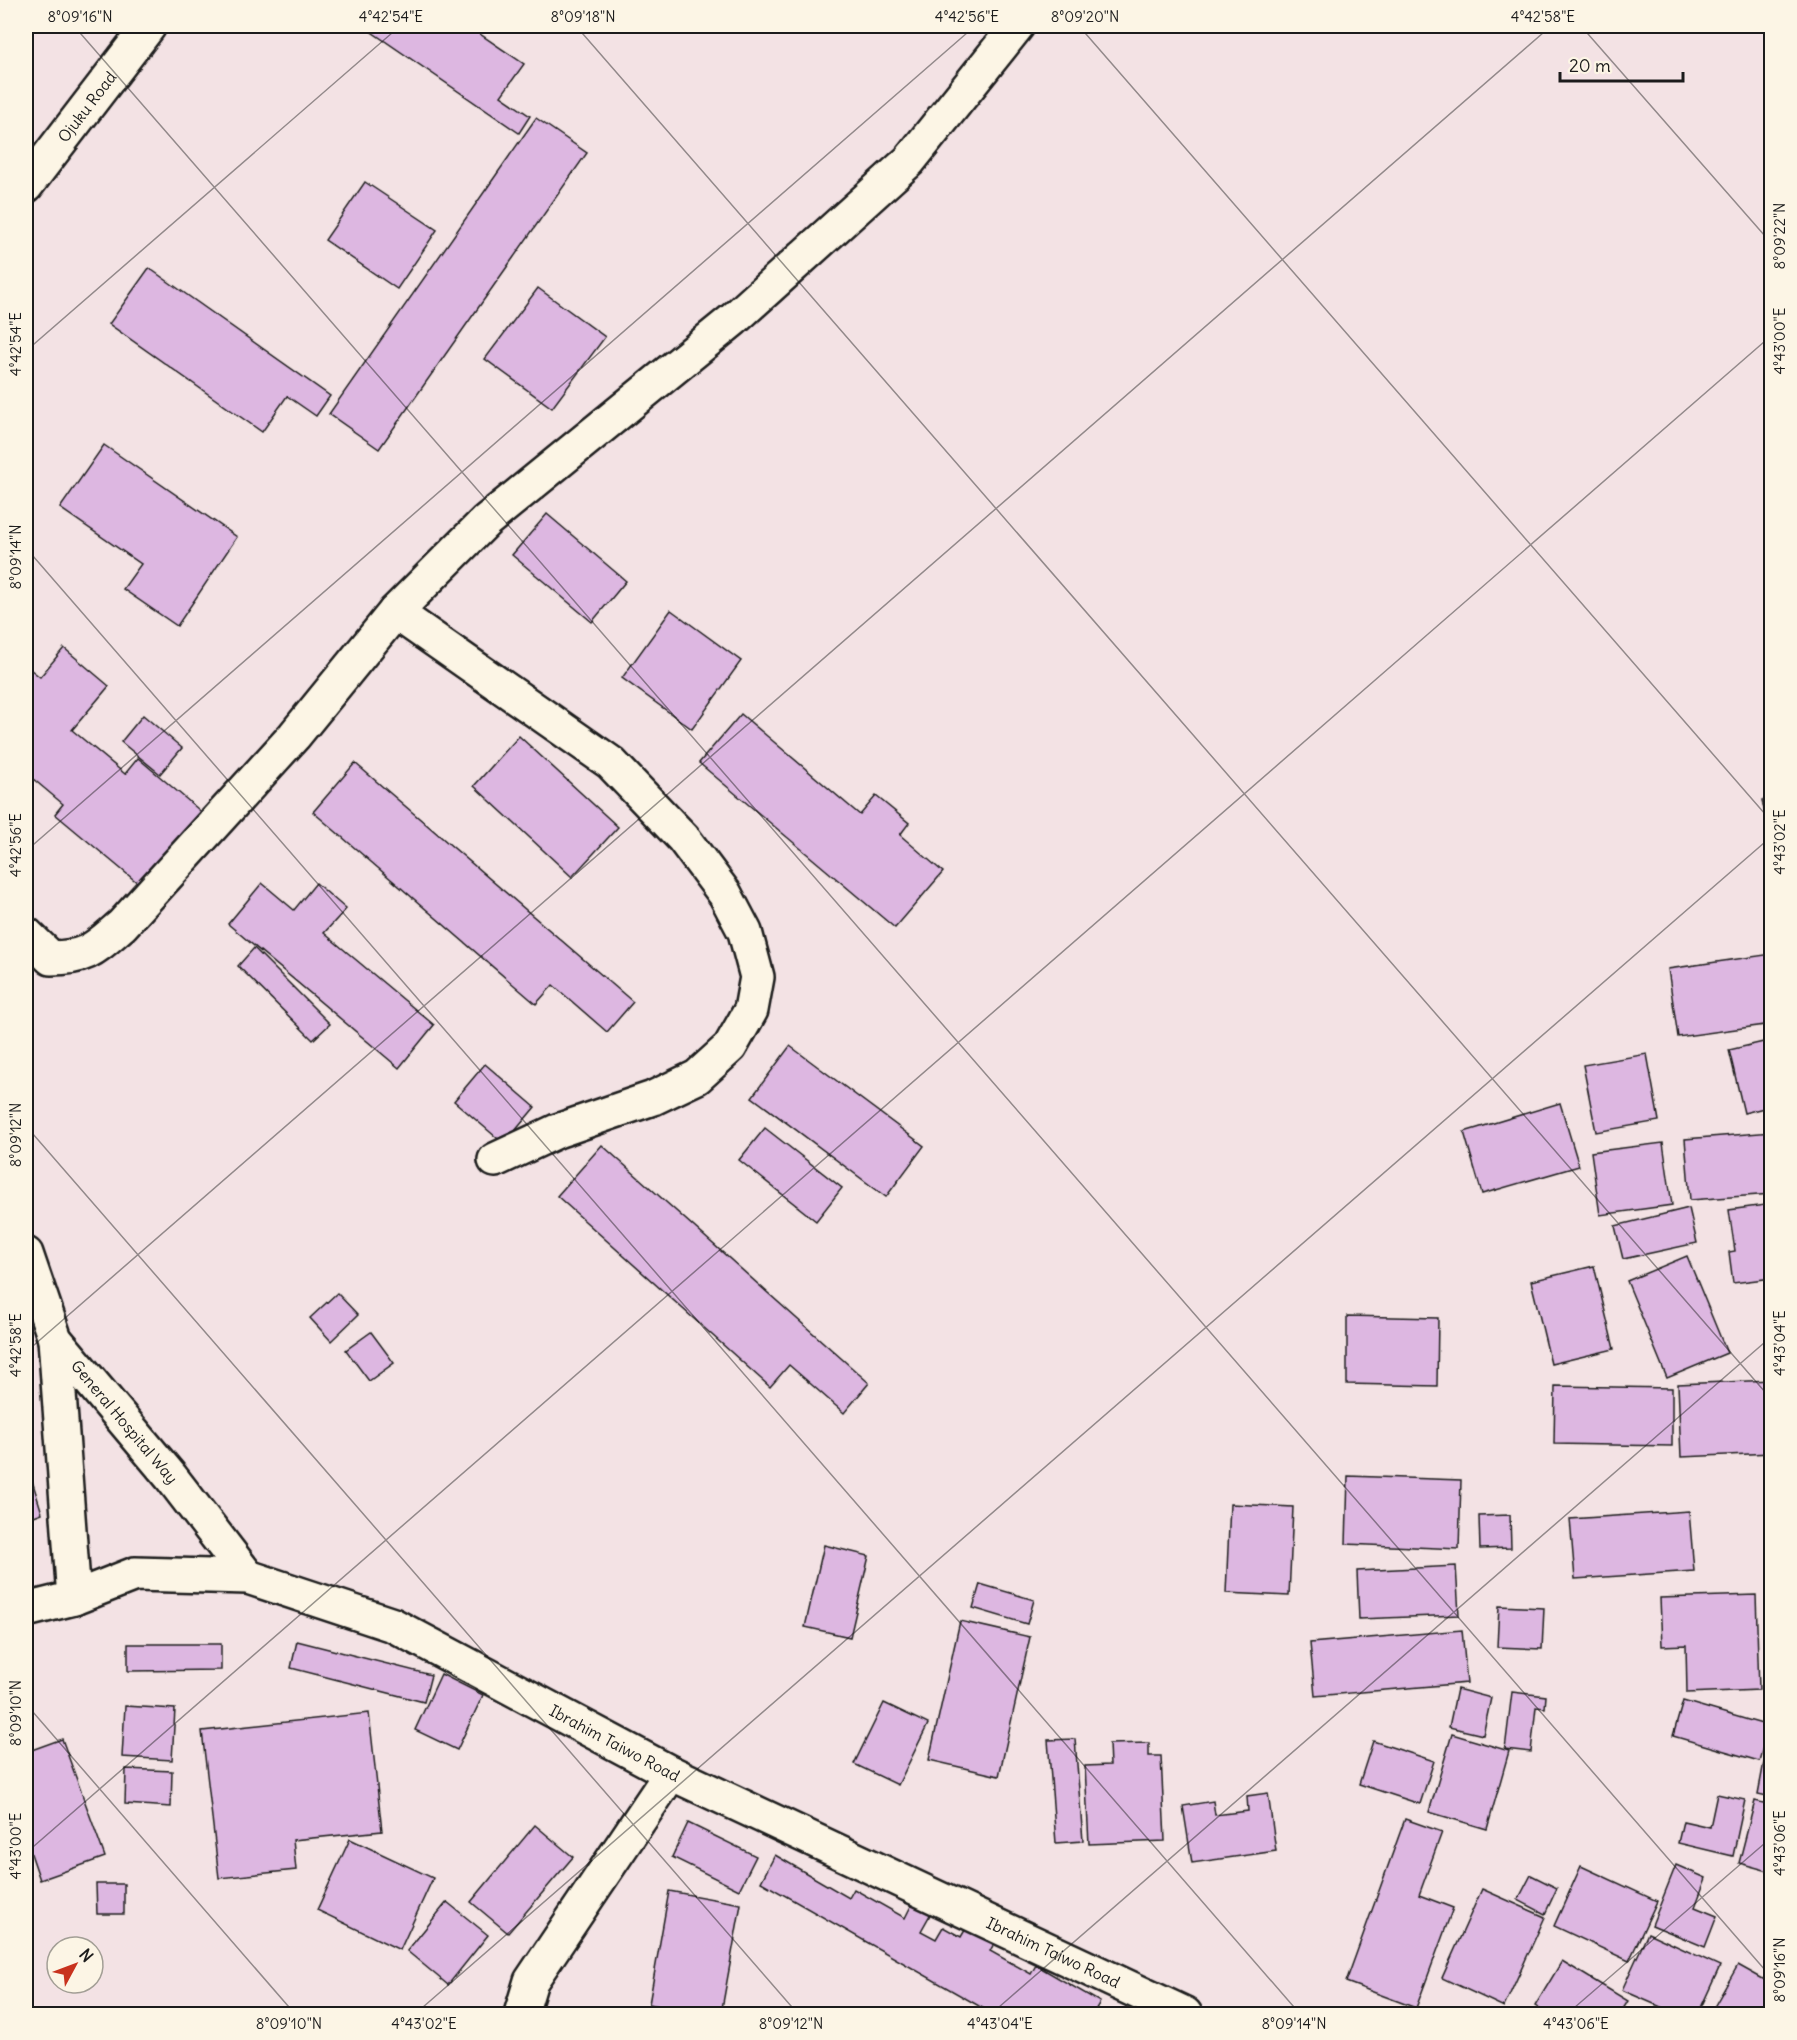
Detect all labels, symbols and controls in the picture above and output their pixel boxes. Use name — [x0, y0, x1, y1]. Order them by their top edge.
text: 8°09'16"N — [47, 7, 113, 26]
text: 4°42'54"E — [359, 7, 423, 26]
text: 8°09'18"N — [550, 7, 616, 26]
text: 4°42'56"E — [935, 7, 999, 26]
text: 8°09'20"N — [1051, 7, 1119, 26]
text: 4°42'58"E — [1511, 7, 1575, 26]
scale bar — [1560, 45, 1683, 83]
text: 20 m — [1569, 54, 1611, 77]
street label: Ojuku Road — [53, 67, 121, 146]
text: 8°09'22"N — [1770, 203, 1789, 269]
text: 4°43'00"E — [1770, 307, 1789, 375]
text: 4°42'54"E — [6, 312, 25, 376]
text: 8°09'14"N — [6, 524, 25, 590]
text: 4°43'02"E — [1770, 809, 1789, 875]
text: 4°42'56"E — [6, 813, 25, 877]
text: 8°09'12"N — [6, 1103, 25, 1167]
text: 4°43'04"E — [1770, 1310, 1789, 1376]
text: 4°42'58"E — [6, 1313, 25, 1377]
street label: General Hospital Way — [67, 1356, 182, 1488]
text: 8°09'10"N — [6, 1680, 25, 1746]
street label: Ibrahim Taiwo Road — [546, 1700, 683, 1786]
text: 4°43'06"E — [1770, 1810, 1789, 1876]
text: 4°43'00"E — [6, 1812, 25, 1880]
street label: Ibrahim Taiwo Road — [983, 1912, 1123, 1992]
north arrow — [45, 1935, 105, 1995]
text: 8°09'16"N — [1770, 1937, 1789, 2003]
text: N — [75, 1944, 97, 1966]
text: 8°09'10"N — [256, 2014, 322, 2033]
text: 4°43'02"E — [391, 2014, 457, 2033]
text: 8°09'12"N — [759, 2014, 823, 2033]
text: 4°43'04"E — [967, 2014, 1033, 2033]
text: 8°09'14"N — [1261, 2014, 1327, 2033]
text: 4°43'06"E — [1543, 2014, 1609, 2033]

